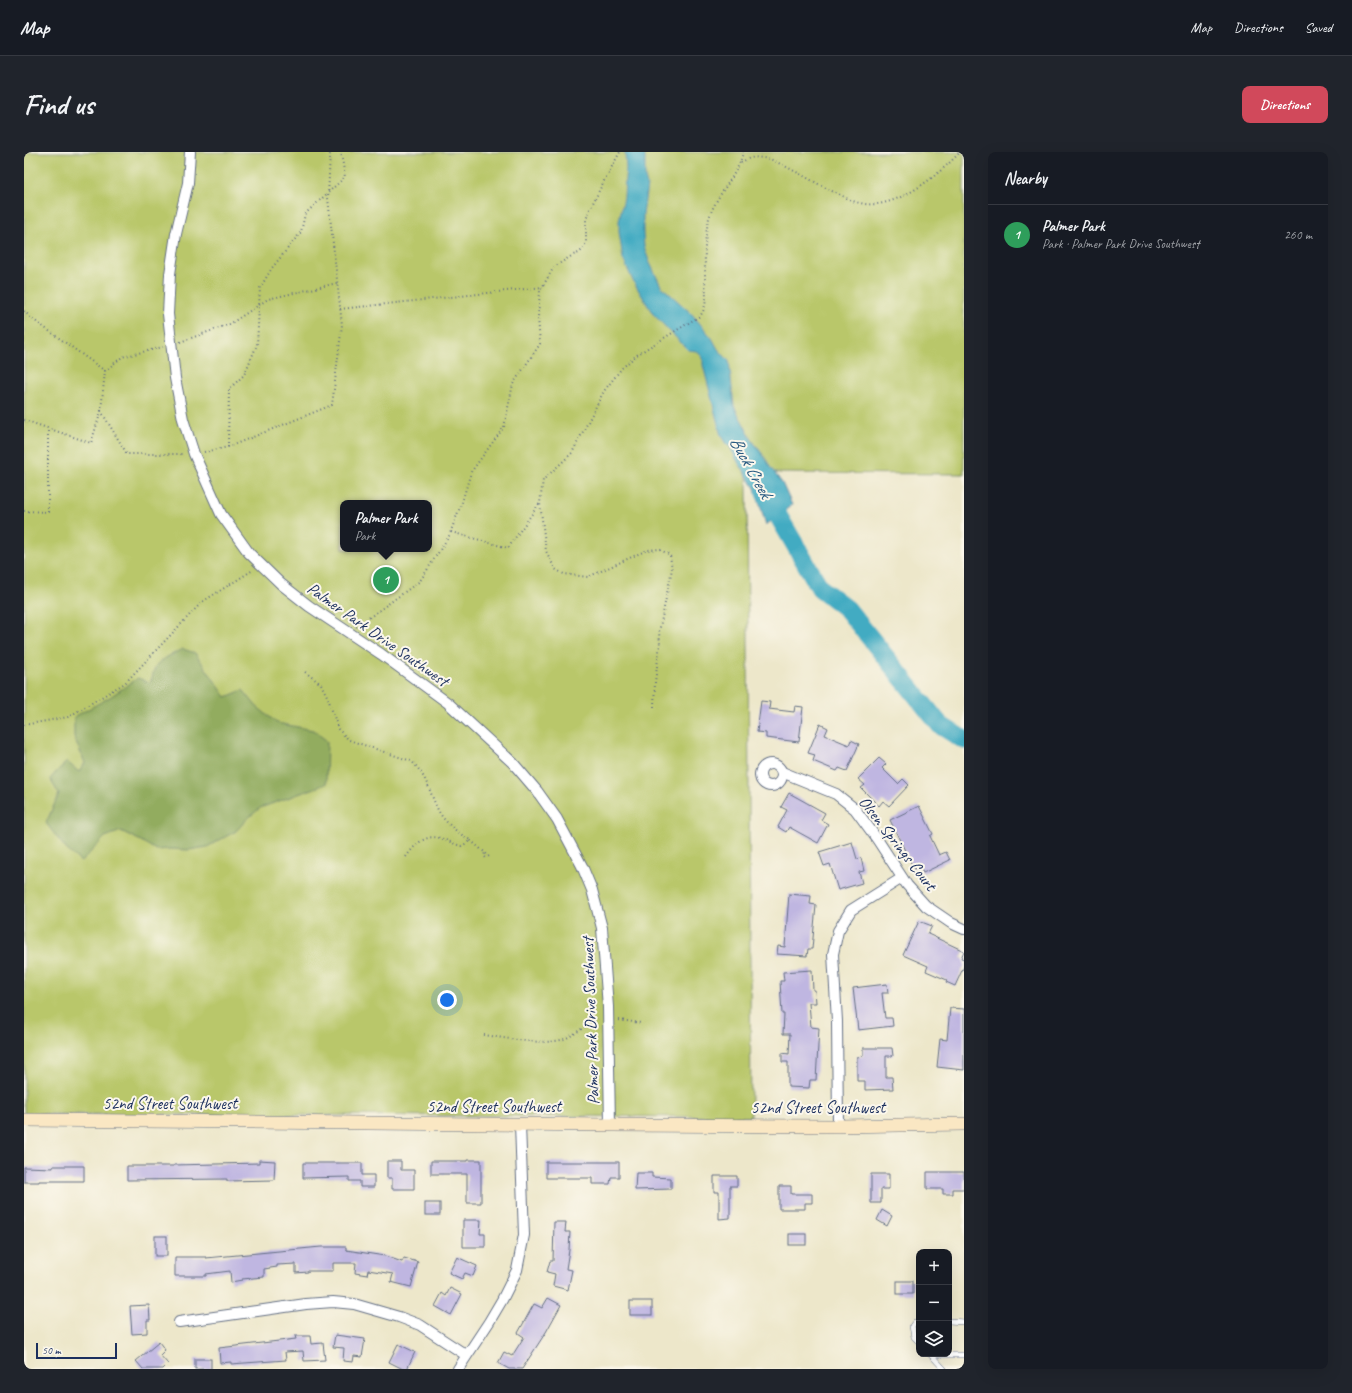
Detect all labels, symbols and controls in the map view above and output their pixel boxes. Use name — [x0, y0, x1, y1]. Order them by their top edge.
text: Map — [20, 16, 50, 40]
text: Map — [1191, 19, 1212, 36]
text: Directions — [1234, 19, 1283, 36]
text: Saved — [1305, 19, 1332, 36]
button: Directions — [1242, 86, 1328, 123]
text: Find us — [24, 87, 94, 122]
text: Nearby — [1004, 168, 1047, 189]
text: Palmer Park — [1042, 217, 1105, 236]
text: 1 — [1014, 227, 1020, 243]
text: 260 m — [1284, 227, 1312, 243]
text: Park · Palmer Park Drive Southwest — [1042, 236, 1200, 252]
water label: Buck Creek — [725, 432, 778, 505]
popup — [340, 500, 432, 552]
text: Palmer Park — [355, 509, 417, 528]
text: Park — [355, 528, 375, 544]
pin: 1 — [373, 565, 399, 595]
street label: Palmer Park Drive Southwest — [303, 578, 454, 692]
street label: Olsen Springs Court — [854, 792, 943, 897]
street label: Palmer Park Drive Southwest — [577, 934, 604, 1105]
your location — [437, 990, 457, 1010]
street label: 52nd Street Southwest — [103, 1093, 240, 1114]
street label: 52nd Street Southwest — [427, 1096, 564, 1117]
street label: 52nd Street Southwest — [751, 1097, 888, 1118]
map controls — [916, 1249, 952, 1357]
button: + — [916, 1249, 952, 1285]
button: − — [916, 1285, 952, 1321]
button: layers — [916, 1321, 952, 1357]
scale bar — [36, 1341, 117, 1360]
text: 50 m — [42, 1343, 61, 1357]

